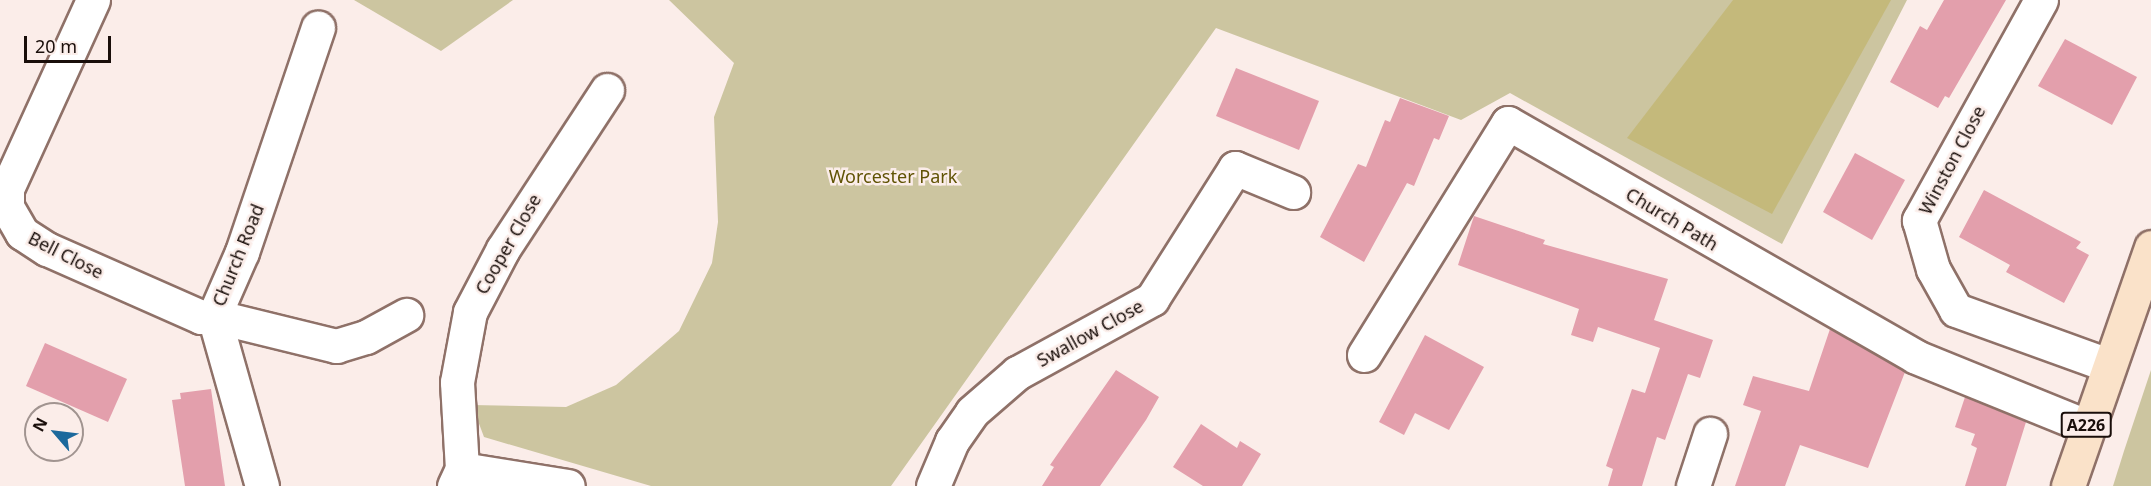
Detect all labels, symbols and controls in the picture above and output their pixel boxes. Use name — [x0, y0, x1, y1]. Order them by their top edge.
scale bar — [27, 24, 114, 62]
text: 20 m — [35, 34, 77, 58]
street label: Winston Close — [1914, 102, 1990, 218]
park label: Worcester Park — [829, 165, 957, 187]
street label: Church Path — [1622, 183, 1722, 255]
street label: Cooper Close — [471, 190, 545, 298]
street label: Church Road — [208, 201, 268, 309]
street label: Bell Close — [25, 227, 107, 283]
street label: Swallow Close — [1033, 295, 1147, 371]
north arrow — [24, 402, 84, 462]
road number: A226 — [2060, 412, 2112, 438]
text: N — [27, 414, 53, 435]

